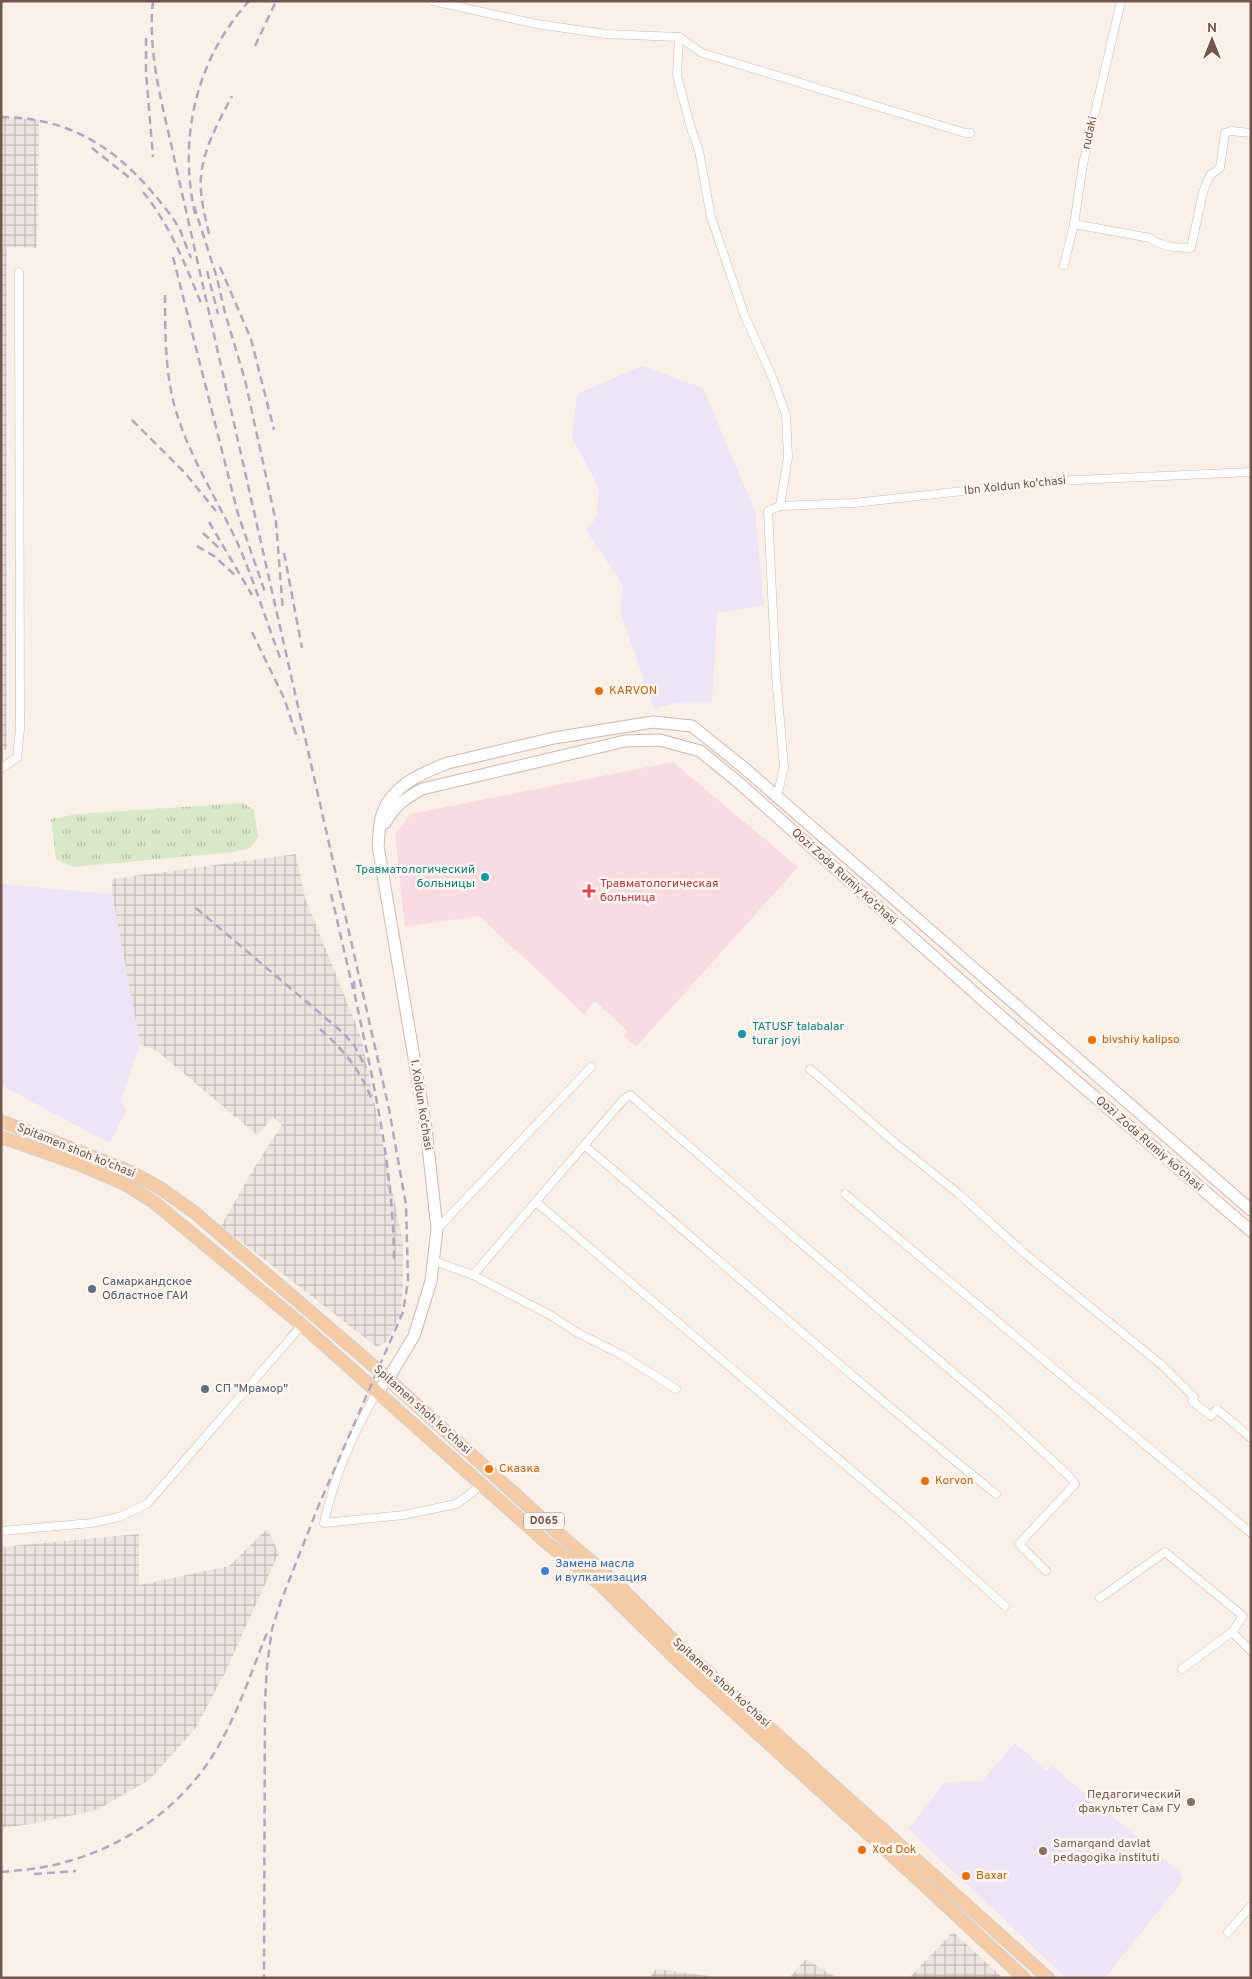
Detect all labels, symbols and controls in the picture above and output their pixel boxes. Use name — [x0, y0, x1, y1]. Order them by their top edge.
north arrow — [1187, 15, 1237, 65]
text: N — [1207, 20, 1217, 37]
street label: rudaki — [1078, 115, 1102, 151]
street label: Ibn Xoldun ko'chasi — [963, 473, 1067, 499]
place label: KARVON — [609, 683, 657, 699]
marker: KARVON — [593, 685, 605, 697]
street label: Qozi Zoda Rumiy ko'chasi — [788, 825, 900, 929]
place label: Травматологический больницы — [355, 862, 475, 892]
marker: Травматологический больницы — [479, 871, 491, 883]
place label: Травматологическая больница — [600, 876, 719, 906]
marker: Травматологическая больница — [582, 884, 596, 898]
place label: TATUSF talabalar turar joyi — [752, 1019, 844, 1049]
marker: TATUSF talabalar turar joyi — [736, 1028, 748, 1040]
place label: bivshiy kalipso — [1102, 1032, 1180, 1048]
marker: bivshiy kalipso — [1086, 1034, 1098, 1046]
street label: I. Xoldun ko'chasi — [406, 1058, 436, 1152]
street label: Qozi Zoda Rumiy ko'chasi — [1092, 1093, 1206, 1195]
street label: Spitamen shoh ko'chasi — [14, 1120, 138, 1182]
place label: Самаркандское Областное ГАИ — [102, 1274, 192, 1304]
marker: Самаркандское Областное ГАИ — [86, 1283, 98, 1295]
street label: Spitamen shoh ko'chasi — [370, 1362, 474, 1458]
place label: СП "Мрамор" — [215, 1381, 288, 1397]
marker: СП "Мрамор" — [199, 1383, 211, 1395]
place label: Сказка — [499, 1461, 540, 1477]
marker: Сказка — [483, 1463, 495, 1475]
place label: Korvon — [935, 1473, 974, 1489]
marker: Korvon — [919, 1475, 931, 1487]
road number: D065 — [524, 1512, 564, 1530]
place label: Замена масла и вулканизация — [555, 1556, 647, 1586]
marker: Замена масла и вулканизация — [539, 1565, 551, 1577]
street label: Spitamen shoh ko'chasi — [669, 1635, 773, 1731]
place label: Педагогический факультет Сам ГУ — [1078, 1787, 1181, 1817]
marker: Педагогический факультет Сам ГУ — [1185, 1796, 1197, 1808]
place label: Samarqand davlat pedagogika instituti — [1053, 1836, 1159, 1866]
place label: Xod Dok — [872, 1842, 916, 1858]
marker: Xod Dok — [856, 1844, 868, 1856]
marker: Samarqand davlat pedagogika instituti — [1037, 1845, 1049, 1857]
place label: Baxar — [976, 1868, 1008, 1884]
marker: Baxar — [960, 1870, 972, 1882]

